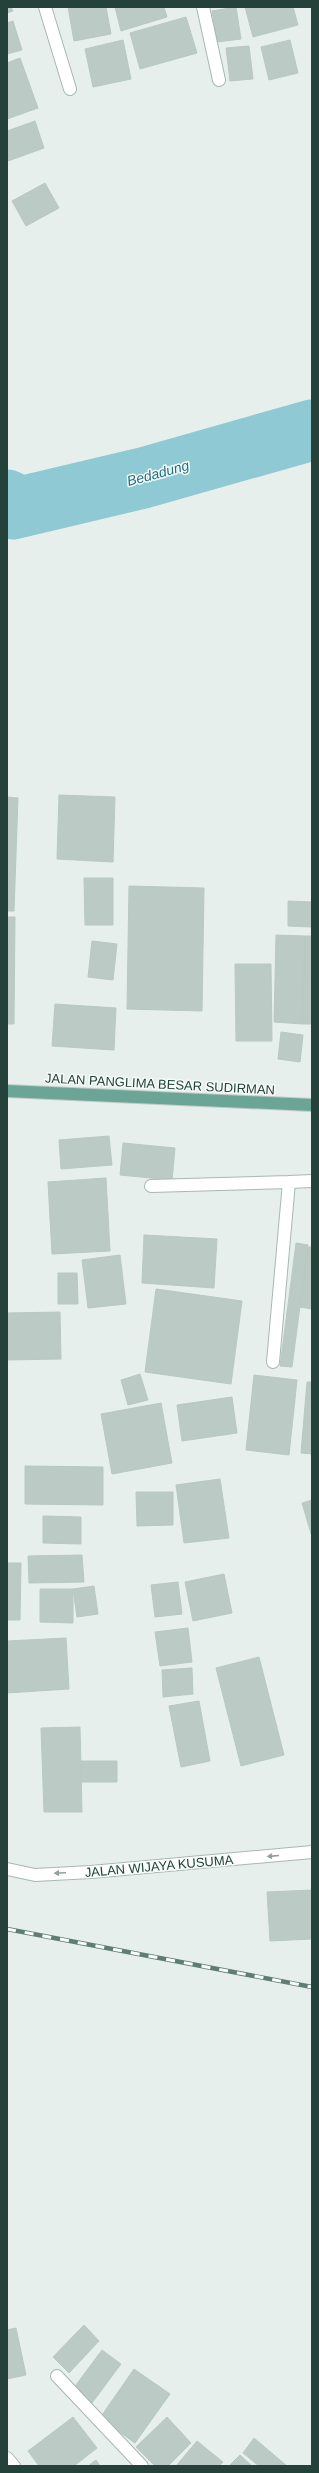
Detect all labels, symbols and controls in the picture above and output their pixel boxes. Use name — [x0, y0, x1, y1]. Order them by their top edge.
water label: Bedadung — [125, 457, 191, 489]
street label: JALAN PANGLIMA BESAR SUDIRMAN — [45, 1070, 275, 1098]
street label: JALAN WIJAYA KUSUMA — [84, 1852, 234, 1880]
one-way arrow — [267, 1852, 279, 1859]
one-way arrow — [54, 1870, 66, 1877]

